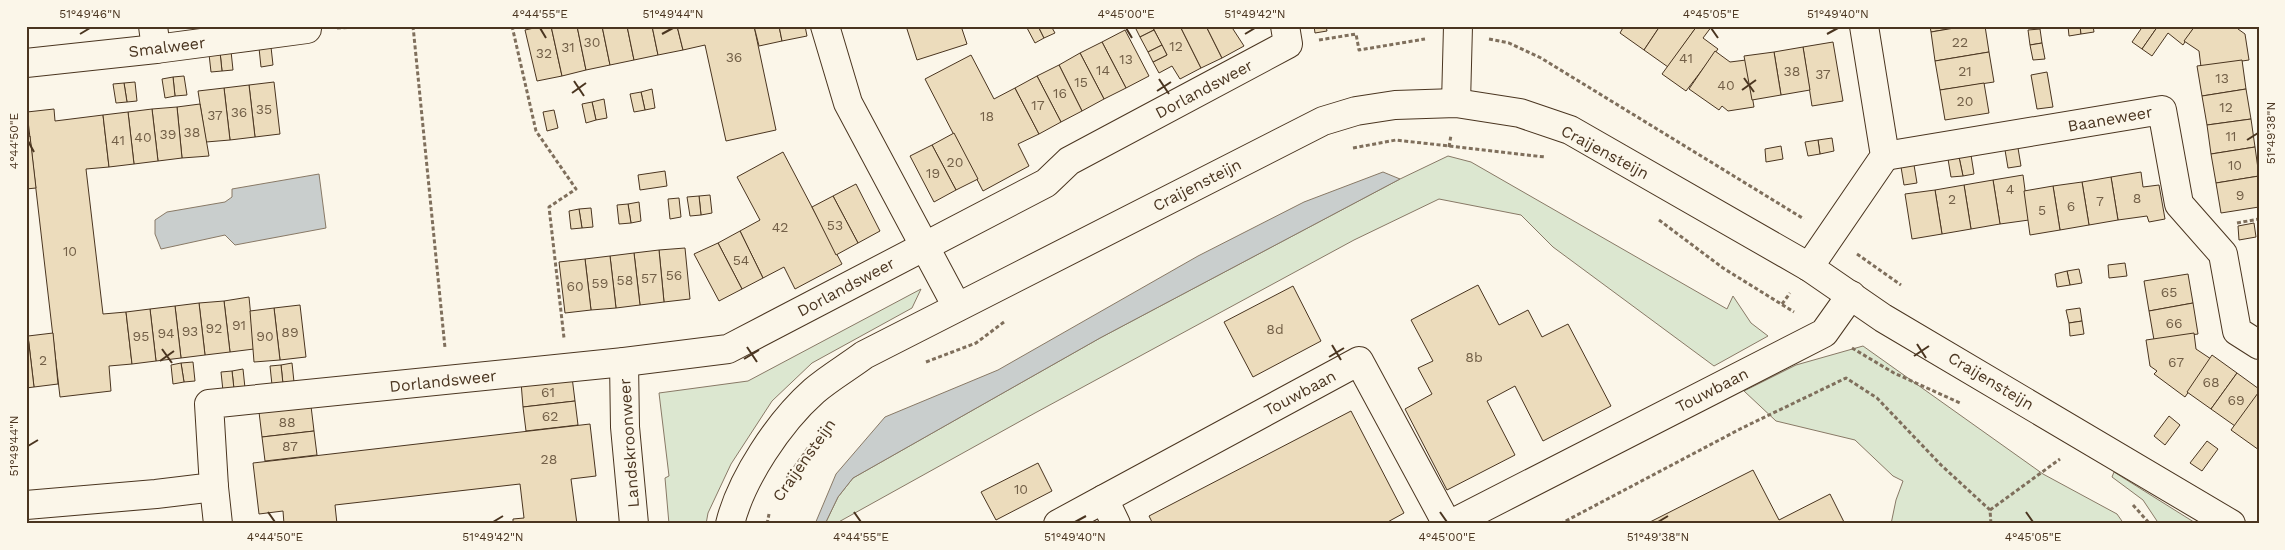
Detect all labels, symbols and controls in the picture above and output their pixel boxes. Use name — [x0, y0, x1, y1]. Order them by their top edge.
text: 51°49'46"N — [59, 7, 121, 21]
text: 4°44'55"E — [512, 7, 568, 21]
text: 51°49'44"N — [642, 7, 704, 21]
text: 4°45'00"E — [1097, 7, 1155, 21]
text: 51°49'42"N — [1224, 7, 1286, 21]
text: 4°45'05"E — [1683, 7, 1740, 21]
text: 51°49'40"N — [1807, 7, 1869, 21]
street label: Smalweer — [128, 33, 207, 61]
house number: 30 — [584, 34, 600, 50]
house number: 22 — [1952, 34, 1968, 50]
house number: 12 — [1169, 38, 1183, 54]
house number: 31 — [561, 39, 575, 55]
house number: 32 — [536, 45, 552, 61]
house number: 36 — [726, 49, 742, 65]
house number: 41 — [1679, 50, 1693, 66]
house number: 13 — [1119, 51, 1133, 67]
street label: Dorlandsweer — [1152, 55, 1256, 123]
house number: 14 — [1096, 62, 1110, 78]
house number: 38 — [1784, 63, 1800, 79]
house number: 21 — [1958, 63, 1972, 79]
house number: 37 — [1815, 66, 1831, 82]
house number: 13 — [2215, 70, 2229, 86]
house number: 15 — [1074, 74, 1088, 90]
house number: 40 — [1717, 77, 1735, 93]
house number: 16 — [1053, 85, 1067, 101]
house number: 20 — [1957, 93, 1973, 109]
house number: 17 — [1031, 97, 1045, 113]
house number: 12 — [2219, 99, 2233, 115]
house number: 35 — [256, 101, 272, 117]
street label: Baaneweer — [2066, 102, 2154, 136]
text: 51°49'38"N — [2264, 102, 2278, 164]
house number: 36 — [231, 104, 247, 120]
house number: 37 — [207, 107, 223, 123]
house number: 18 — [980, 108, 994, 124]
text: 4°44'50"E — [7, 112, 21, 169]
street label: Craijensteijn — [1558, 121, 1652, 183]
house number: 38 — [184, 124, 200, 140]
house number: 39 — [160, 126, 176, 142]
house number: 11 — [2226, 128, 2236, 144]
house number: 40 — [134, 129, 152, 145]
house number: 41 — [111, 132, 125, 148]
house number: 20 — [947, 154, 963, 170]
street label: Craijensteijn — [1150, 155, 1244, 215]
house number: 10 — [2228, 157, 2242, 173]
house number: 19 — [926, 165, 940, 181]
house number: 4 — [2006, 181, 2014, 197]
house number: 9 — [2236, 187, 2244, 203]
house number: 8 — [2133, 190, 2141, 206]
house number: 2 — [1948, 191, 1956, 207]
house number: 7 — [2096, 193, 2104, 209]
house number: 6 — [2067, 198, 2075, 214]
house number: 5 — [2038, 202, 2046, 218]
house number: 53 — [827, 217, 843, 233]
house number: 42 — [772, 219, 788, 235]
house number: 10 — [63, 243, 77, 259]
house number: 54 — [733, 252, 749, 268]
street label: Dorlandsweer — [794, 253, 898, 321]
house number: 56 — [666, 267, 682, 283]
house number: 57 — [641, 270, 657, 286]
house number: 58 — [617, 272, 633, 288]
house number: 59 — [592, 275, 608, 291]
house number: 60 — [566, 278, 584, 294]
house number: 65 — [2161, 284, 2177, 300]
house number: 66 — [2165, 315, 2183, 331]
house number: 91 — [232, 317, 246, 333]
house number: 92 — [206, 320, 222, 336]
house number: 8d — [1266, 321, 1284, 337]
house number: 93 — [182, 323, 198, 339]
house number: 89 — [281, 324, 299, 340]
house number: 94 — [157, 325, 175, 341]
house number: 95 — [133, 328, 149, 344]
house number: 90 — [256, 328, 274, 344]
street label: Craijensteijn — [1945, 348, 2037, 414]
house number: 8b — [1465, 349, 1483, 365]
house number: 2 — [39, 352, 47, 368]
house number: 67 — [2168, 354, 2184, 370]
street label: Touwbaan — [1673, 364, 1751, 416]
street label: Dorlandsweer — [388, 366, 498, 396]
street label: Touwbaan — [1261, 366, 1339, 420]
house number: 68 — [2202, 374, 2220, 390]
street label: Landskroonweer — [615, 377, 643, 508]
house number: 61 — [541, 384, 555, 400]
house number: 69 — [2227, 392, 2245, 408]
house number: 62 — [542, 408, 558, 424]
house number: 88 — [278, 414, 296, 430]
text: 51°49'44"N — [7, 415, 21, 477]
street label: Craijensteijn — [768, 415, 840, 505]
house number: 87 — [282, 438, 298, 454]
house number: 28 — [541, 451, 557, 467]
house number: 10 — [1014, 481, 1028, 497]
text: 4°44'50"E — [247, 530, 304, 544]
text: 51°49'42"N — [462, 530, 524, 544]
text: 4°44'55"E — [833, 530, 889, 544]
text: 51°49'40"N — [1044, 530, 1106, 544]
text: 4°45'00"E — [1418, 530, 1476, 544]
text: 51°49'38"N — [1627, 530, 1689, 544]
text: 4°45'05"E — [2005, 530, 2062, 544]

